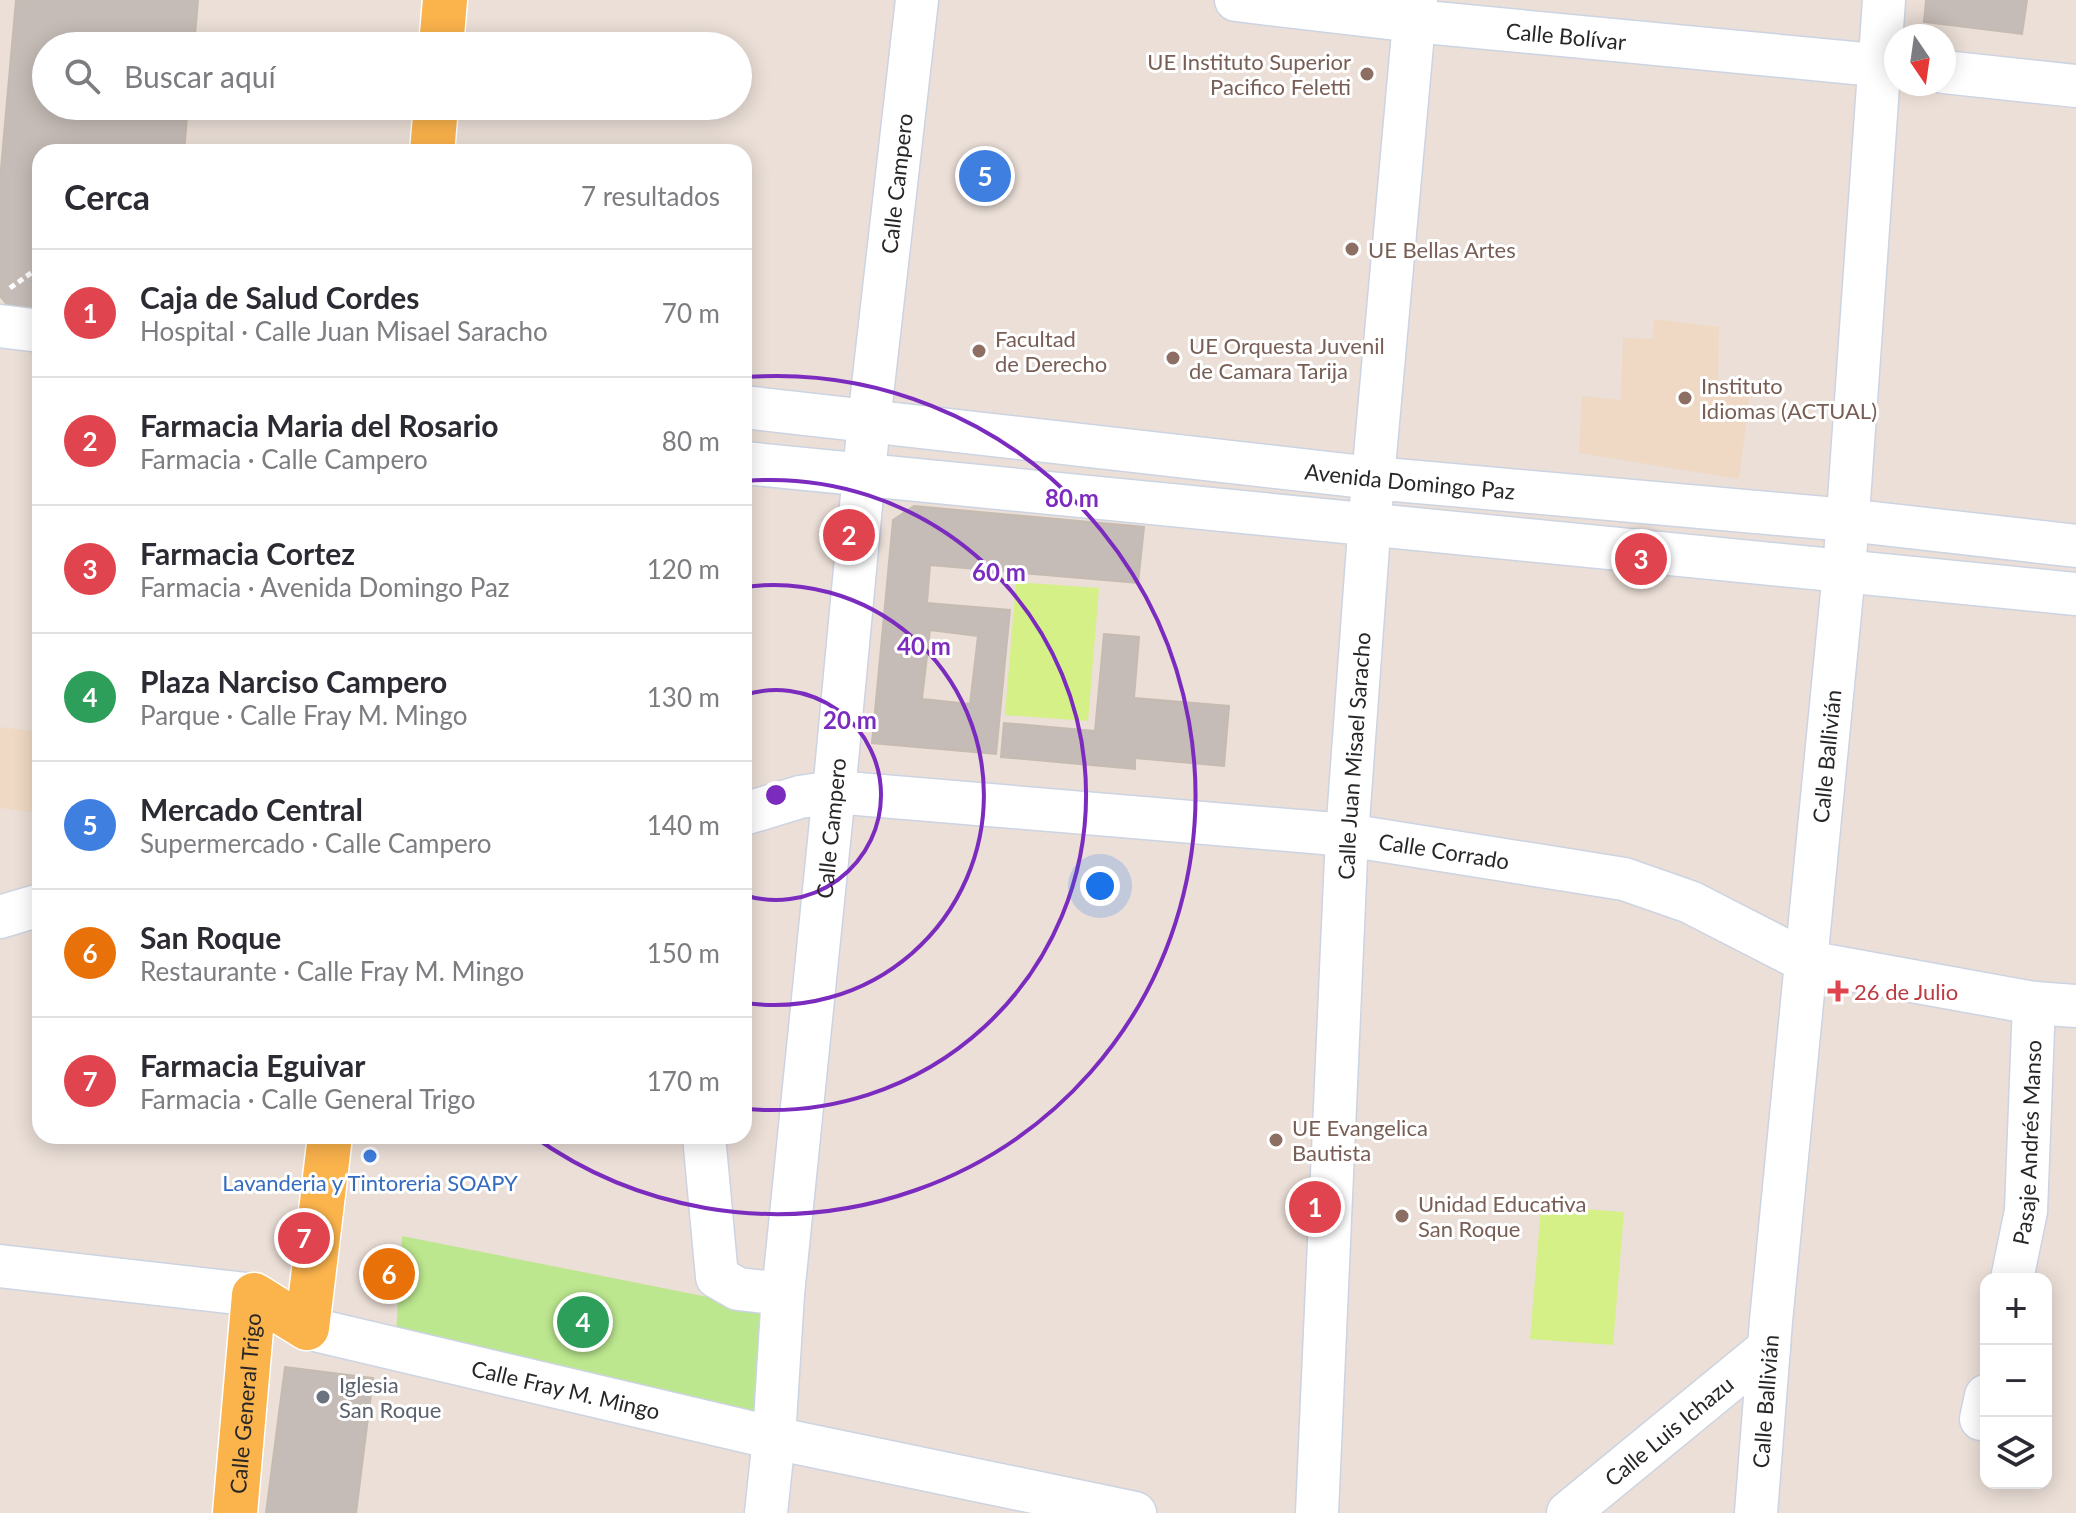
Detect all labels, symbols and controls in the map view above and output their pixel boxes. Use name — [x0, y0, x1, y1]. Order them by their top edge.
street label: Calle Bolívar — [1505, 16, 1627, 55]
north arrow — [1884, 24, 1956, 96]
search box — [32, 32, 752, 120]
place label: UE Instituto Superior Pacifico Feletti — [1147, 48, 1351, 100]
icon: search — [60, 54, 104, 98]
text: Buscar aquí — [124, 58, 276, 94]
marker: UE Instituto Superior Pacifico Feletti — [1358, 65, 1376, 83]
street label: Calle Campero — [875, 112, 917, 255]
pin: 5 — [959, 146, 1011, 206]
text: Cerca — [64, 176, 150, 217]
text: 7 resultados — [581, 180, 720, 212]
place label: UE Bellas Artes — [1368, 236, 1516, 263]
marker: UE Bellas Artes — [1343, 240, 1361, 258]
text: Caja de Salud Cordes — [140, 279, 420, 315]
text: 1 — [82, 297, 98, 329]
text: 70 m — [662, 297, 720, 329]
text: Hospital · Calle Juan Misael Saracho — [140, 315, 548, 347]
place label: Facultad de Derecho — [995, 325, 1107, 377]
place label: UE Orquesta Juvenil de Camara Tarija — [1189, 332, 1385, 384]
marker: Facultad de Derecho — [970, 342, 988, 360]
marker: UE Orquesta Juvenil de Camara Tarija — [1164, 349, 1182, 367]
place label: Instituto Idiomas (ACTUAL) — [1701, 372, 1877, 424]
marker: Instituto Idiomas (ACTUAL) — [1676, 389, 1694, 407]
text: Farmacia Maria del Rosario — [140, 407, 499, 443]
text: 2 — [82, 425, 98, 457]
text: 80 m — [662, 425, 720, 457]
text: Farmacia · Calle Campero — [140, 443, 428, 475]
street label: Avenida Domingo Paz — [1303, 457, 1516, 504]
text: 80 m — [1045, 483, 1099, 512]
pin: 2 — [823, 505, 875, 565]
pin: 3 — [1615, 529, 1667, 589]
text: Farmacia Cortez — [140, 535, 355, 571]
text: 3 — [82, 553, 98, 585]
text: 120 m — [647, 553, 720, 585]
text: 60 m — [972, 557, 1026, 586]
text: Farmacia · Avenida Domingo Paz — [140, 571, 510, 603]
text: 40 m — [897, 631, 951, 660]
street label: Calle Juan Misael Saracho — [1332, 631, 1375, 880]
text: Plaza Narciso Campero — [140, 663, 447, 699]
text: 4 — [82, 681, 98, 713]
text: 130 m — [647, 681, 720, 713]
street label: Calle Ballivián — [1806, 688, 1846, 824]
text: Parque · Calle Fray M. Mingo — [140, 699, 467, 731]
text: 20 m — [823, 705, 877, 734]
street label: Calle Campero — [810, 757, 851, 900]
centre of rings — [762, 781, 790, 809]
text: Mercado Central — [140, 791, 363, 827]
text: 5 — [82, 809, 98, 841]
text: 140 m — [647, 809, 720, 841]
text: Supermercado · Calle Campero — [140, 827, 491, 859]
street label: Calle Corrado — [1377, 827, 1511, 874]
your location — [1080, 866, 1120, 906]
text: San Roque — [140, 919, 281, 955]
text: 6 — [82, 937, 98, 969]
text: 150 m — [647, 937, 720, 969]
text: Restaurante · Calle Fray M. Mingo — [140, 955, 524, 987]
place label: 26 de Julio — [1854, 978, 1958, 1005]
marker: 26 de Julio — [1829, 982, 1847, 1000]
street label: Pasaje Andrés Manso — [2006, 1039, 2046, 1247]
text: Farmacia Eguivar — [140, 1047, 365, 1083]
text: 7 — [82, 1065, 98, 1097]
text: 170 m — [647, 1065, 720, 1097]
text: Farmacia · Calle General Trigo — [140, 1083, 475, 1115]
place label: UE Evangelica Bautista — [1292, 1114, 1428, 1166]
marker: UE Evangelica Bautista — [1267, 1131, 1285, 1149]
marker: Lavanderia y Tintoreria SOAPY — [361, 1147, 379, 1165]
place label: Lavanderia y Tintoreria SOAPY — [222, 1169, 518, 1196]
pin: 1 — [1289, 1177, 1341, 1237]
place label: Unidad Educativa San Roque — [1418, 1190, 1586, 1242]
marker: Unidad Educativa San Roque — [1393, 1207, 1411, 1225]
pin: 7 — [278, 1208, 330, 1268]
pin: 6 — [363, 1244, 415, 1304]
map controls — [1980, 1273, 2052, 1489]
button: + — [1980, 1273, 2052, 1345]
pin: 4 — [557, 1292, 609, 1352]
street label: Calle General Trigo — [223, 1312, 266, 1495]
street label: Calle Ballivián — [1746, 1334, 1783, 1469]
button: − — [1980, 1345, 2052, 1417]
street label: Calle Fray M. Mingo — [469, 1354, 663, 1424]
street label: Calle Luis Ichazu — [1599, 1370, 1738, 1491]
place label: Iglesia San Roque — [339, 1371, 441, 1423]
marker: Iglesia San Roque — [314, 1388, 332, 1406]
button: layers — [1980, 1417, 2052, 1489]

